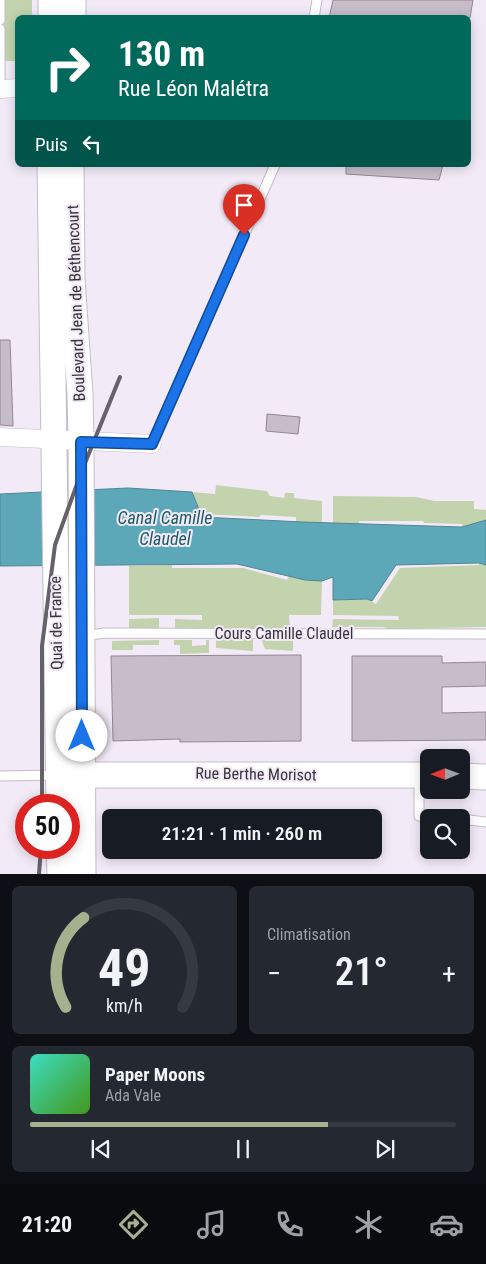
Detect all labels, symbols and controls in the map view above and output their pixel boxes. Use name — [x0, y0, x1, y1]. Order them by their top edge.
text: 130 m — [118, 34, 205, 75]
icon: right — [35, 35, 100, 100]
text: Rue Léon Malétra — [118, 76, 269, 101]
icon: left — [78, 130, 106, 158]
text: Puis — [35, 133, 68, 156]
pin — [223, 184, 265, 235]
icon: arrive — [230, 191, 258, 219]
street label: Boulevard Jean de Béthencourt — [63, 204, 89, 402]
water label: Canal Camille Claudel — [118, 507, 212, 549]
street label: Quai de France — [46, 576, 66, 670]
street label: Cours Camille Claudel — [215, 624, 353, 643]
position arrow — [55, 709, 107, 761]
north arrow — [420, 749, 470, 799]
map controls — [420, 749, 470, 859]
street label: Rue Berthe Morisot — [195, 763, 317, 785]
speed limit sign: 50 — [15, 794, 80, 859]
button: search — [420, 809, 470, 859]
text: 21:21 · 1 min · 260 m — [162, 822, 322, 845]
text: Climatisation — [267, 925, 351, 944]
text: 49 — [98, 938, 151, 999]
text: 21° — [335, 950, 388, 994]
text: − — [267, 957, 281, 990]
text: + — [442, 957, 456, 990]
text: km/h — [106, 995, 143, 1016]
text: Paper Moons — [105, 1063, 205, 1086]
text: Ada Vale — [105, 1086, 161, 1105]
icon: previous — [87, 1135, 115, 1163]
icon: pause — [229, 1135, 257, 1163]
icon: next — [371, 1135, 399, 1163]
icon: directions — [116, 1207, 151, 1242]
icon: music — [194, 1207, 229, 1242]
icon: phone — [272, 1207, 307, 1242]
icon: climate — [351, 1207, 386, 1242]
icon: car — [429, 1207, 464, 1242]
text: 21:20 — [22, 1212, 72, 1237]

